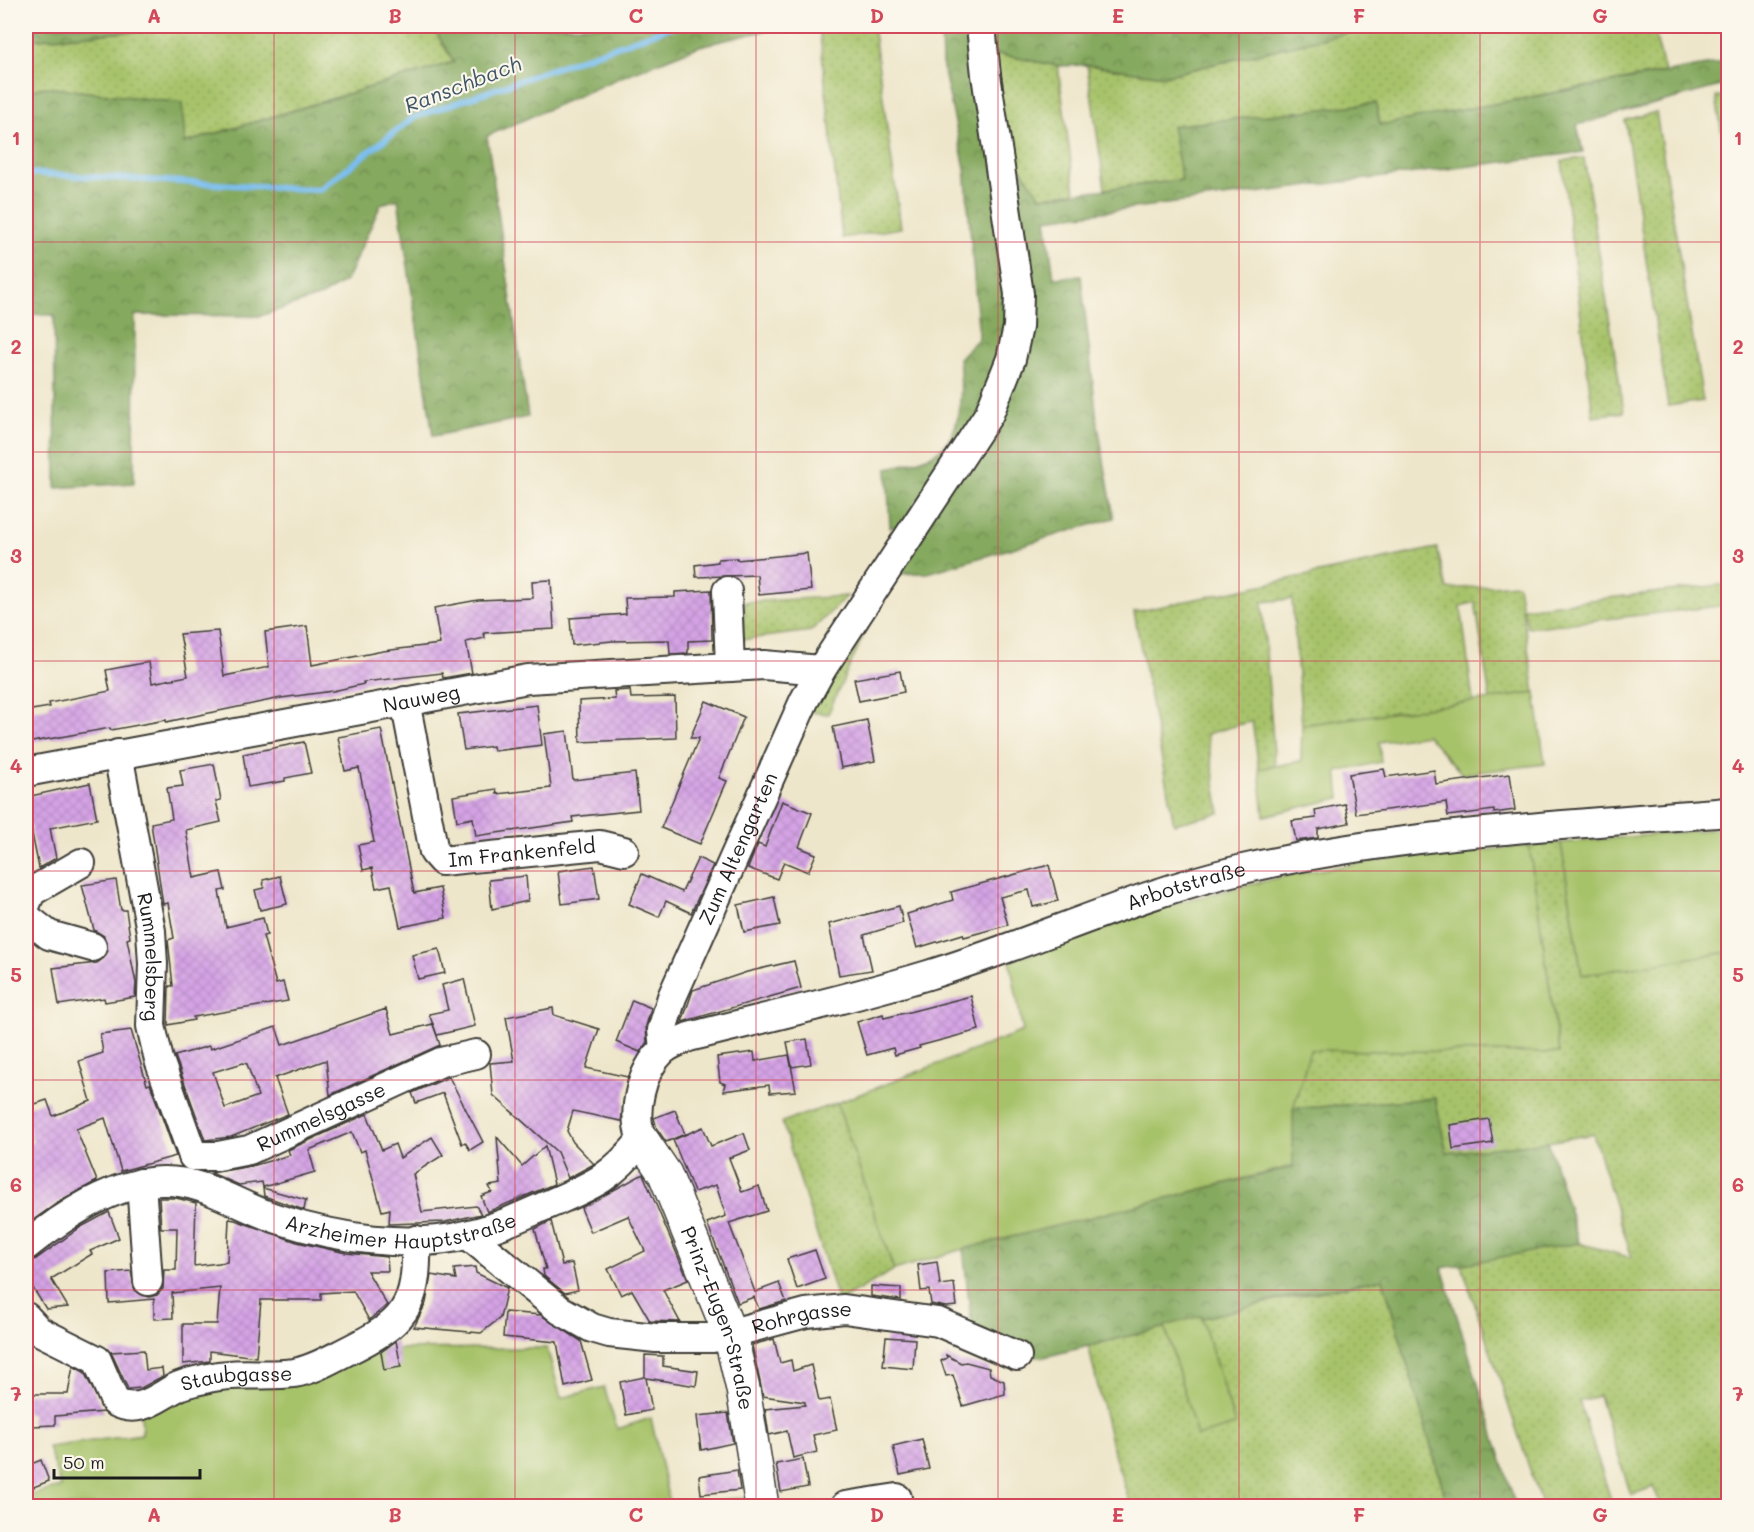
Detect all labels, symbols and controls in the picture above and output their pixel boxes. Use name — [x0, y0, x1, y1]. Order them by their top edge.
text: A — [147, 2, 161, 28]
text: B — [388, 2, 402, 28]
text: C — [629, 2, 644, 28]
text: D — [870, 2, 884, 28]
text: E — [1112, 2, 1124, 28]
text: F — [1353, 2, 1366, 28]
text: G — [1592, 2, 1608, 28]
water label: Ranschbach — [400, 49, 525, 118]
text: 1 — [12, 124, 20, 150]
text: 1 — [1734, 124, 1742, 150]
text: 2 — [10, 333, 22, 359]
text: 2 — [1732, 333, 1744, 359]
text: 3 — [10, 542, 22, 568]
text: 3 — [1732, 542, 1744, 568]
street label: Nauweg — [381, 678, 462, 718]
text: 4 — [10, 752, 23, 778]
text: 4 — [1732, 752, 1745, 778]
street label: Zum Altengarten — [692, 768, 783, 929]
street label: Im Frankenfeld — [447, 832, 597, 872]
street label: Arbotstraße — [1123, 855, 1248, 915]
street label: Rummelsberg — [132, 890, 167, 1022]
text: 5 — [10, 961, 22, 987]
text: 5 — [1732, 961, 1744, 987]
street label: Rummelsgasse — [252, 1075, 389, 1157]
text: 6 — [10, 1171, 22, 1197]
text: 6 — [1732, 1171, 1744, 1197]
street label: Arzheimer Hauptstraße — [283, 1206, 520, 1254]
street label: Prinz-Eugen-Straße — [676, 1222, 760, 1412]
street label: Rohrgasse — [749, 1295, 854, 1339]
street label: Staubgasse — [177, 1359, 293, 1396]
text: 7 — [10, 1380, 22, 1406]
text: 7 — [1732, 1380, 1744, 1406]
scale bar — [54, 1442, 200, 1480]
text: 50 m — [63, 1450, 105, 1474]
text: A — [147, 1501, 161, 1527]
text: B — [388, 1501, 402, 1527]
text: C — [629, 1501, 644, 1527]
text: D — [870, 1501, 884, 1527]
text: E — [1112, 1501, 1124, 1527]
text: F — [1353, 1501, 1366, 1527]
text: G — [1592, 1501, 1608, 1527]

